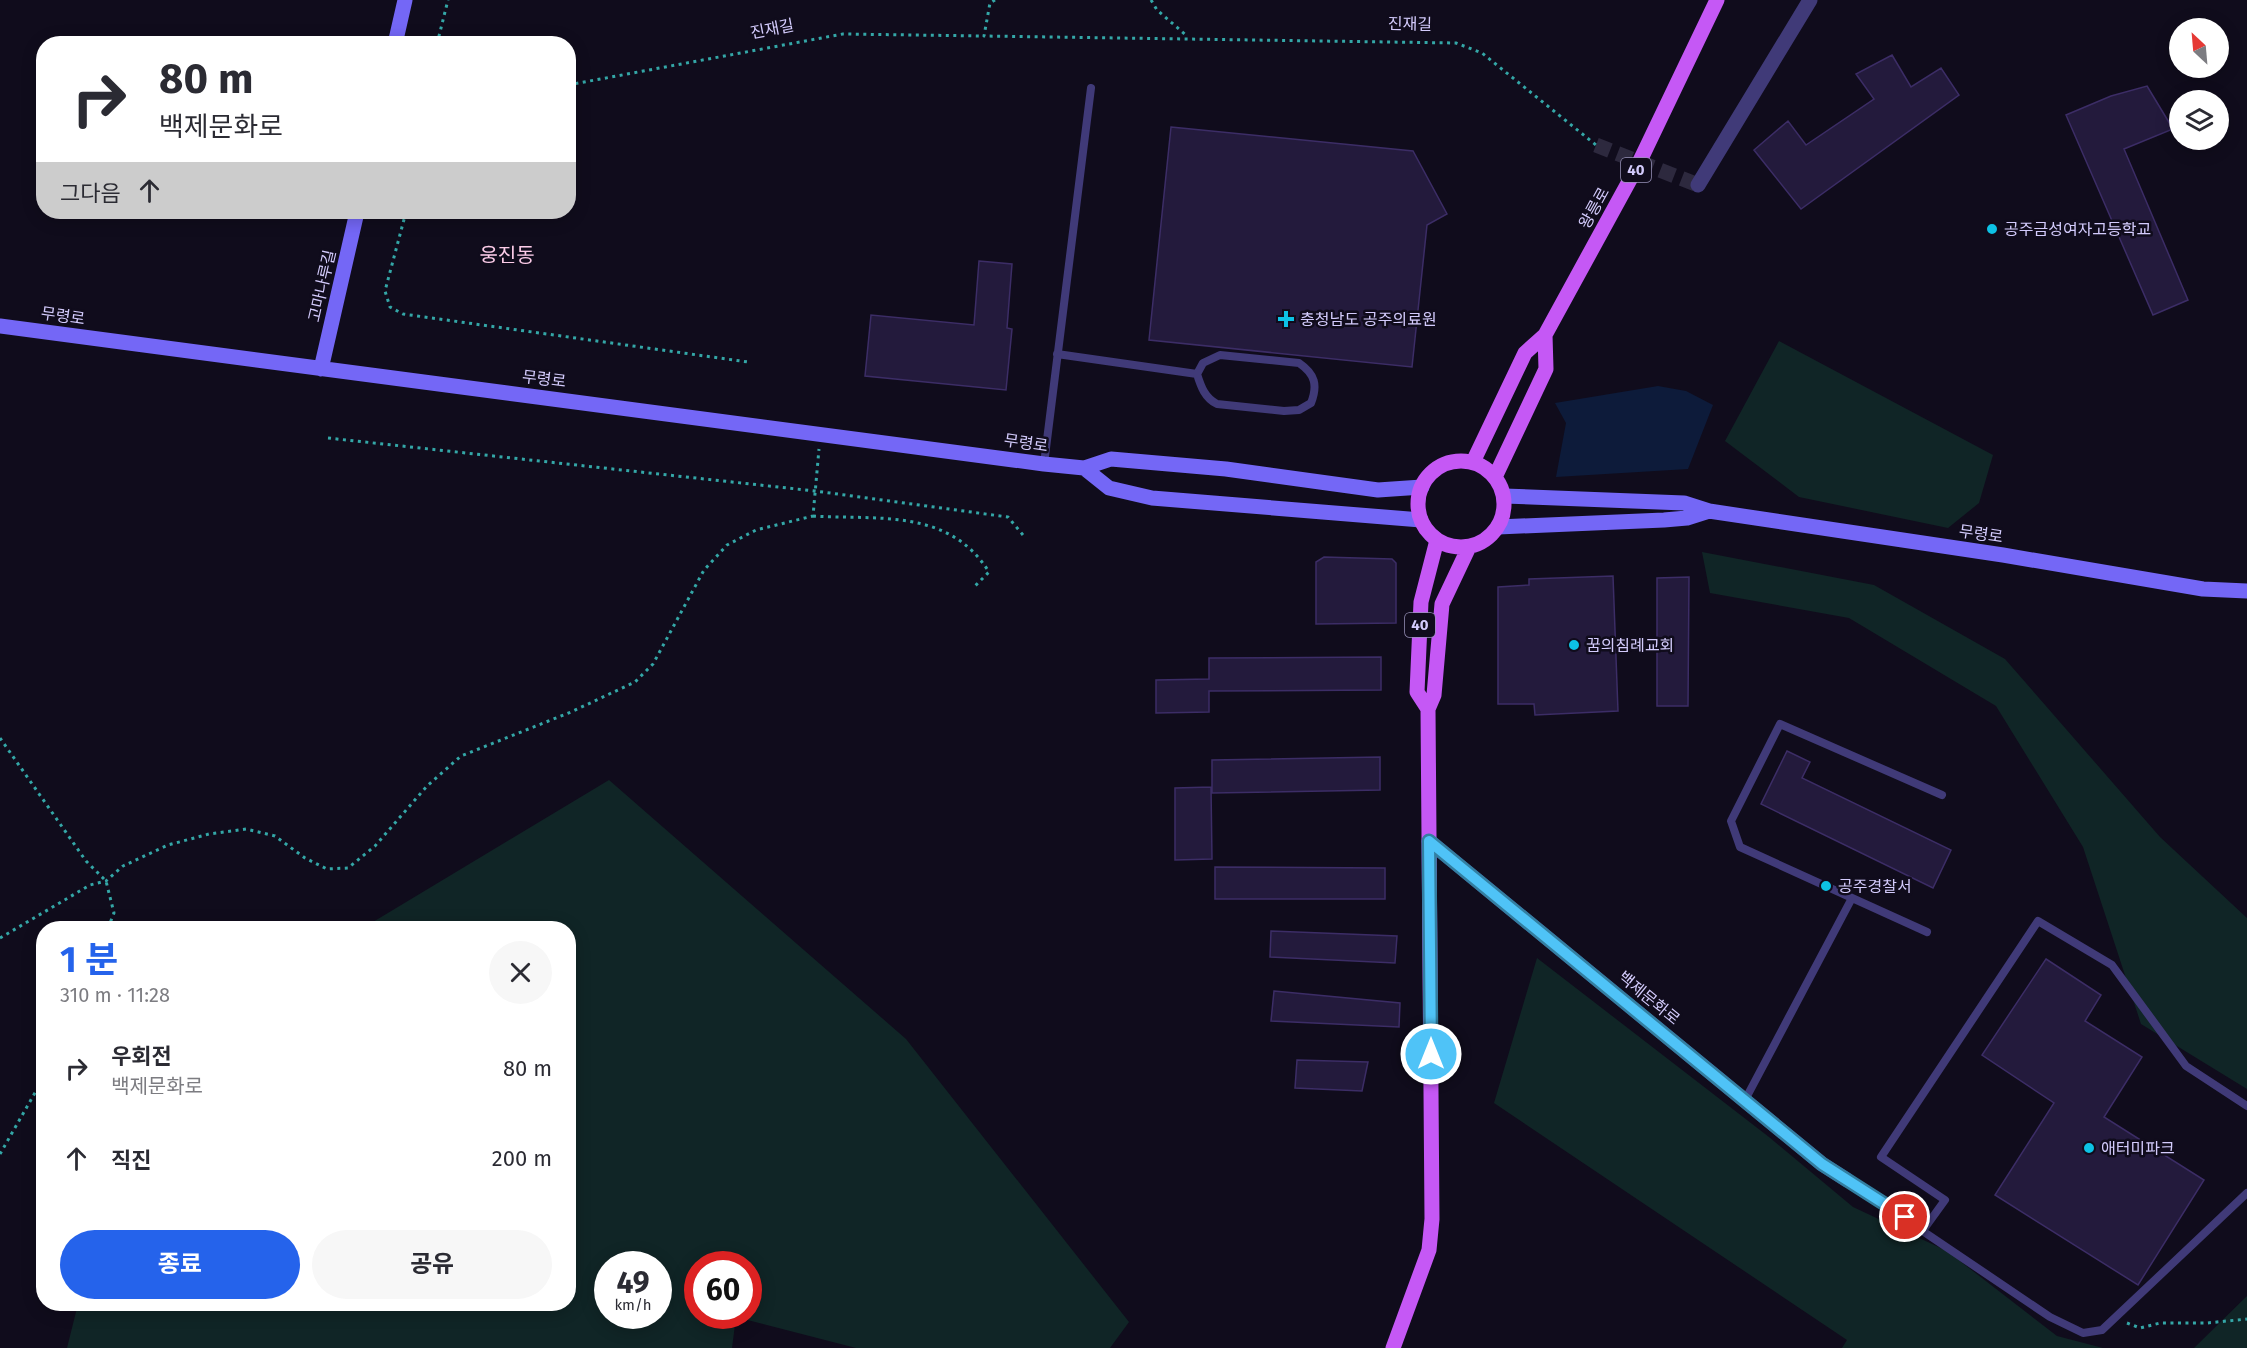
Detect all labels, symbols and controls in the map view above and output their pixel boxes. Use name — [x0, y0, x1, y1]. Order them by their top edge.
street label: 진재길 — [1388, 14, 1432, 34]
street label: 진재길 — [749, 15, 795, 43]
north arrow — [2169, 18, 2229, 78]
map controls — [2169, 18, 2229, 150]
text: 80 m — [159, 54, 253, 104]
icon: right — [60, 60, 138, 138]
button: layers — [2169, 90, 2229, 150]
text: 백제문화로 — [159, 111, 283, 143]
road number: 40 — [1621, 158, 1651, 182]
icon: ahead — [133, 174, 166, 207]
text: 그다음 — [60, 180, 121, 207]
street label: 왕릉로 — [1575, 184, 1613, 232]
place label: 공주금성여자고등학교 — [2004, 220, 2151, 239]
marker: 공주금성여자고등학교 — [1985, 222, 1999, 236]
district label: 웅진동 — [479, 243, 535, 267]
street label: 고마나루길 — [304, 248, 340, 324]
street label: 무령로 — [40, 304, 86, 329]
marker: 충청남도 공주의료원 — [1277, 310, 1295, 328]
place label: 충청남도 공주의료원 — [1300, 310, 1437, 329]
street label: 무령로 — [521, 367, 567, 391]
street label: 무령로 — [1003, 431, 1049, 456]
street label: 무령로 — [1958, 522, 2004, 547]
road number: 40 — [1405, 613, 1435, 637]
place label: 꿈의침례교회 — [1586, 636, 1674, 655]
marker: 꿈의침례교회 — [1567, 638, 1581, 652]
place label: 공주경찰서 — [1838, 877, 1912, 896]
marker: 공주경찰서 — [1819, 879, 1833, 893]
text: 1 분 — [60, 938, 118, 982]
button: close — [489, 941, 552, 1004]
street label: 백제문화로 — [1614, 967, 1684, 1029]
text: 310 m · 11:28 — [60, 983, 170, 1007]
position arrow — [1399, 1022, 1463, 1086]
text: 우회전 — [111, 1043, 172, 1070]
icon: right — [60, 1052, 93, 1085]
text: 80 m — [503, 1055, 552, 1082]
text: 백제문화로 — [111, 1074, 203, 1098]
place label: 애터미파크 — [2101, 1139, 2175, 1158]
marker: 애터미파크 — [2082, 1141, 2096, 1155]
icon: ahead — [60, 1142, 93, 1175]
text: 200 m — [492, 1145, 552, 1172]
text: 직진 — [111, 1147, 151, 1174]
pin — [1879, 1191, 1930, 1242]
icon: arrive — [1888, 1200, 1921, 1233]
button: 종료 — [60, 1230, 300, 1299]
button: 공유 — [312, 1230, 552, 1299]
speed limit sign: 60 — [684, 1251, 762, 1329]
text: 49 — [616, 1265, 650, 1301]
text: km/h — [614, 1296, 652, 1314]

